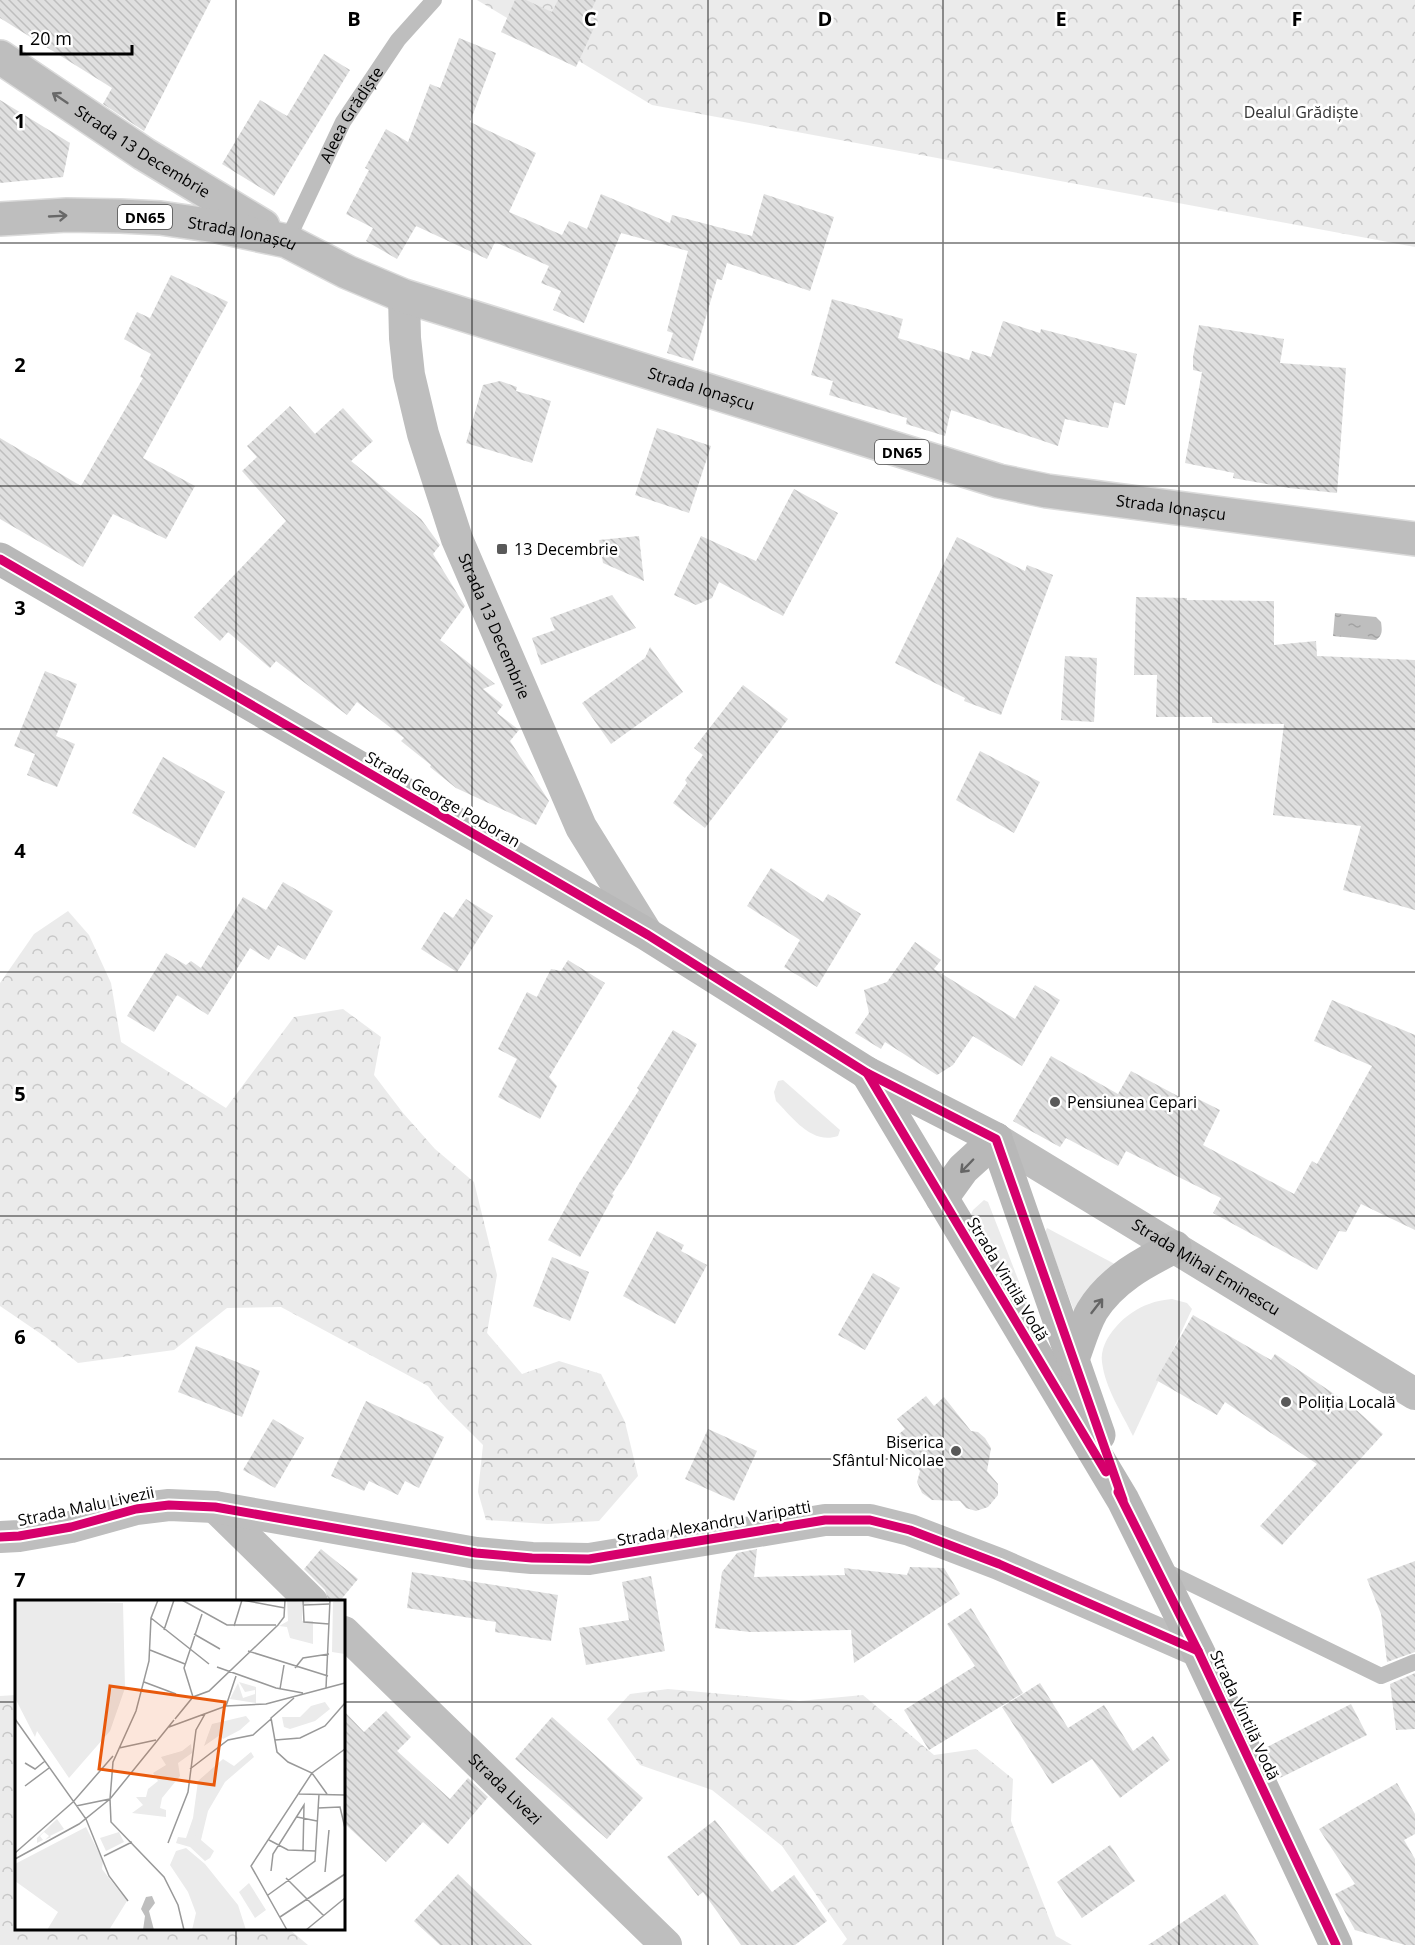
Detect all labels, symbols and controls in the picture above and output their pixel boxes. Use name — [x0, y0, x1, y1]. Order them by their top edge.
text: B — [347, 5, 361, 32]
text: C — [584, 5, 597, 32]
text: D — [818, 5, 832, 32]
text: E — [1055, 5, 1067, 32]
text: F — [1292, 5, 1302, 32]
scale bar — [21, 18, 132, 56]
text: 20 m — [30, 26, 72, 50]
street label: Aleea Grădiște — [314, 62, 388, 166]
one-way arrow — [52, 91, 69, 104]
street label: Strada 13 Decembrie — [71, 100, 214, 203]
park label: Dealul Grădiște — [1244, 101, 1358, 123]
text: 1 — [14, 107, 26, 134]
road number: DN65 — [118, 205, 172, 229]
one-way arrow — [48, 210, 68, 221]
street label: Strada Ionașcu — [187, 211, 301, 255]
text: 2 — [14, 351, 26, 378]
street label: Strada Ionașcu — [645, 361, 757, 415]
road number: DN65 — [875, 440, 929, 464]
street label: Strada Ionașcu — [1115, 489, 1227, 525]
place label: 13 Decembrie — [514, 538, 618, 560]
marker: 13 Decembrie — [495, 542, 509, 556]
street label: Strada 13 Decembrie — [453, 550, 536, 702]
text: 3 — [14, 594, 26, 621]
street label: Strada George Poboran — [362, 746, 524, 852]
text: 4 — [14, 837, 26, 864]
text: 5 — [14, 1080, 26, 1107]
place label: Pensiunea Cepari — [1067, 1091, 1197, 1113]
marker: Pensiunea Cepari — [1048, 1095, 1062, 1109]
one-way arrow — [959, 1159, 974, 1174]
street label: Strada Vintilă Vodă — [962, 1213, 1054, 1345]
street label: Strada Mihai Eminescu — [1128, 1213, 1284, 1320]
one-way arrow — [1091, 1298, 1104, 1314]
text: 6 — [14, 1323, 26, 1350]
place label: Poliția Locală — [1298, 1391, 1396, 1413]
marker: Poliția Locală — [1279, 1395, 1293, 1409]
place label: Biserica Sfântul Nicolae — [832, 1431, 944, 1471]
marker: Biserica Sfântul Nicolae — [949, 1444, 963, 1458]
street label: Strada Malu Livezii — [16, 1481, 156, 1531]
street label: Strada Alexandru Varipatti — [615, 1495, 813, 1551]
text: 7 — [14, 1566, 26, 1593]
inset map — [15, 1600, 345, 1930]
street label: Strada Vintilă Vodă — [1205, 1647, 1285, 1783]
street label: Strada Livezi — [464, 1748, 547, 1829]

